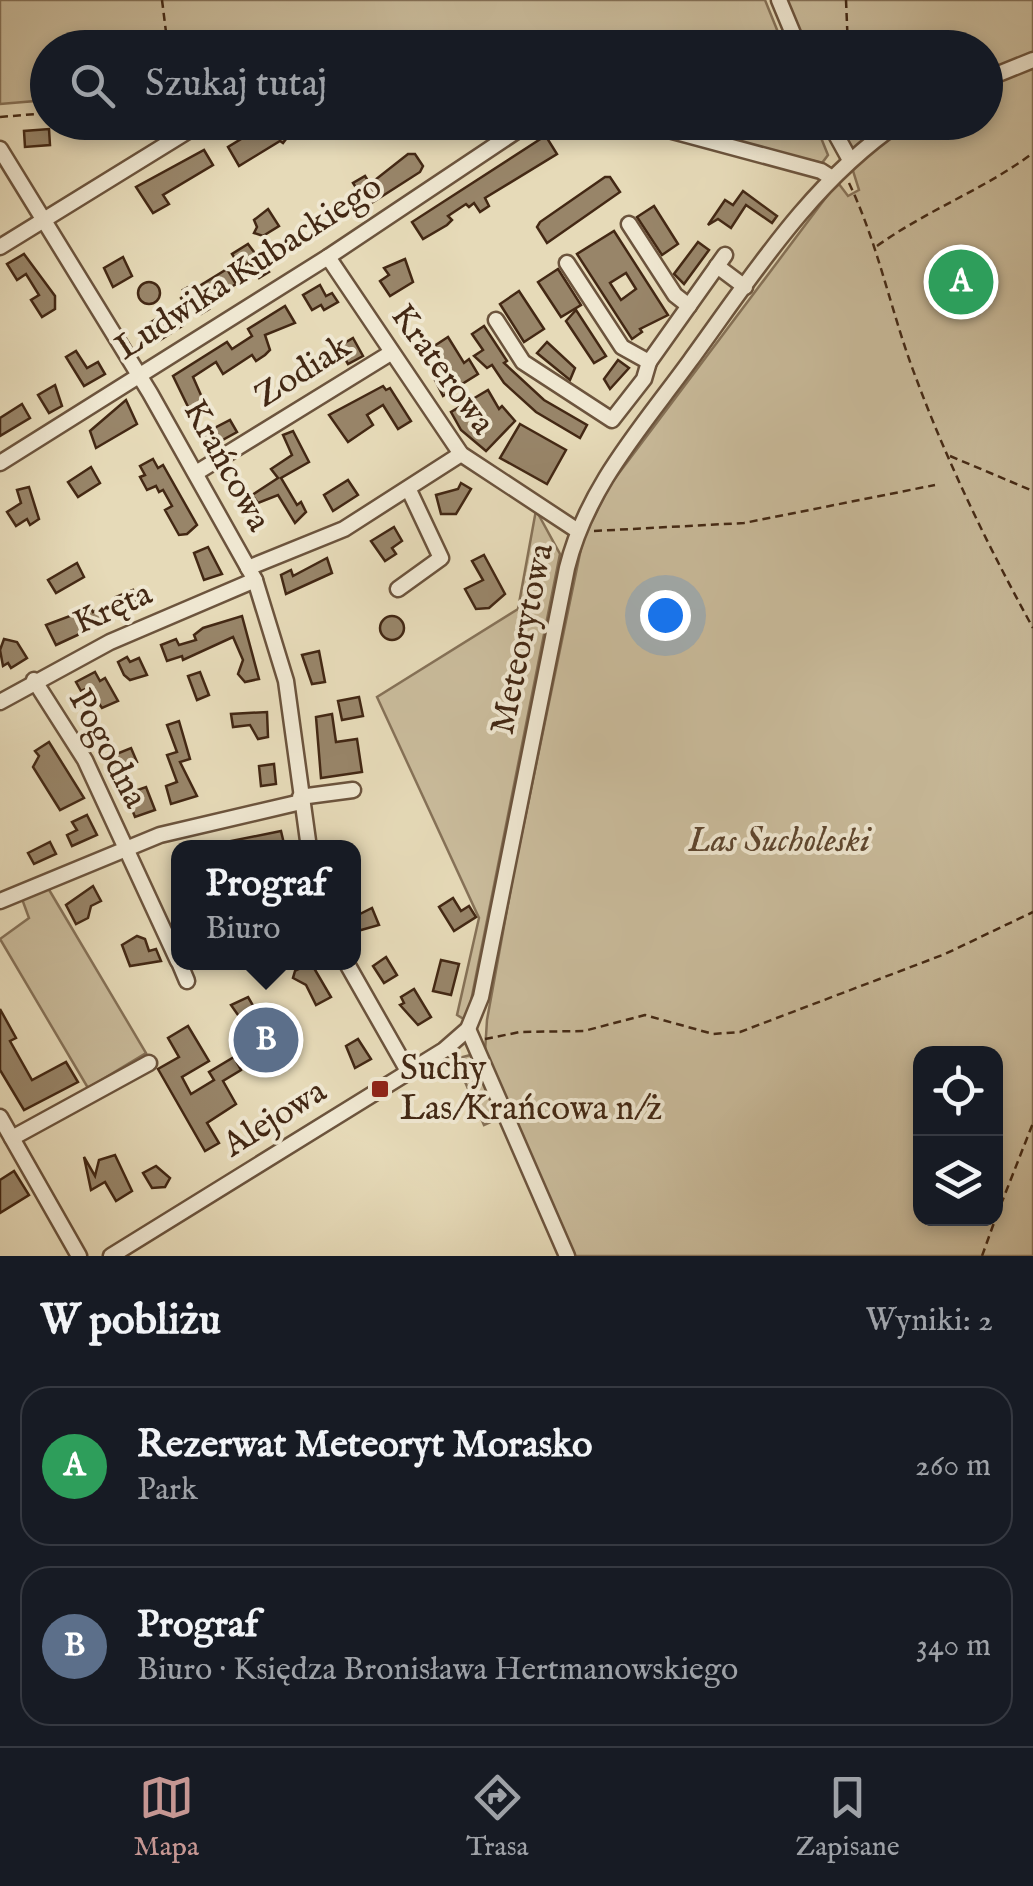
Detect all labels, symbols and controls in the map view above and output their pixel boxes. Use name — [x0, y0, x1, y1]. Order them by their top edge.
search box — [30, 30, 1003, 140]
icon: search — [65, 58, 120, 113]
text: Szukaj tutaj — [145, 61, 327, 109]
street label: Ludwika Kubackiego — [107, 165, 391, 371]
pin: A — [928, 244, 994, 320]
street label: Kraterowa — [379, 296, 505, 445]
street label: Zodiak — [246, 325, 360, 419]
street label: Krańcowa — [172, 392, 281, 540]
street label: Meteorytowa — [481, 539, 565, 739]
street label: Kręta — [67, 572, 160, 646]
your location — [640, 590, 691, 641]
street label: Pogodna — [57, 682, 157, 817]
park label: Las Sucholeski — [687, 819, 872, 864]
popup — [171, 840, 361, 970]
text: Prograf — [205, 861, 327, 909]
text: Biuro — [205, 909, 281, 950]
pin: B — [234, 1002, 298, 1078]
map controls — [913, 1046, 1003, 1226]
button: locate — [913, 1046, 1003, 1136]
place label: Suchy Las/Krańcowa n/ż — [400, 1047, 662, 1132]
street label: Alejowa — [214, 1069, 336, 1169]
marker: Suchy Las/Krańcowa n/ż — [369, 1078, 391, 1100]
button: layers — [913, 1136, 1003, 1226]
text: W pobliżu — [40, 1295, 221, 1348]
text: Wyniki: 2 — [865, 1301, 993, 1342]
text: Rezerwat Meteoryt Morasko — [137, 1422, 592, 1470]
text: A — [64, 1446, 85, 1487]
text: 260 m — [915, 1446, 991, 1487]
text: Park — [137, 1470, 198, 1511]
text: Prograf — [137, 1602, 258, 1650]
text: B — [64, 1626, 85, 1667]
text: 340 m — [916, 1626, 991, 1667]
text: Biuro · Księdza Bronisława Hertmanowskiego — [137, 1650, 738, 1691]
tab: Mapa — [133, 1770, 199, 1865]
tab: Trasa — [466, 1770, 529, 1865]
tab: Zapisane — [796, 1770, 900, 1865]

